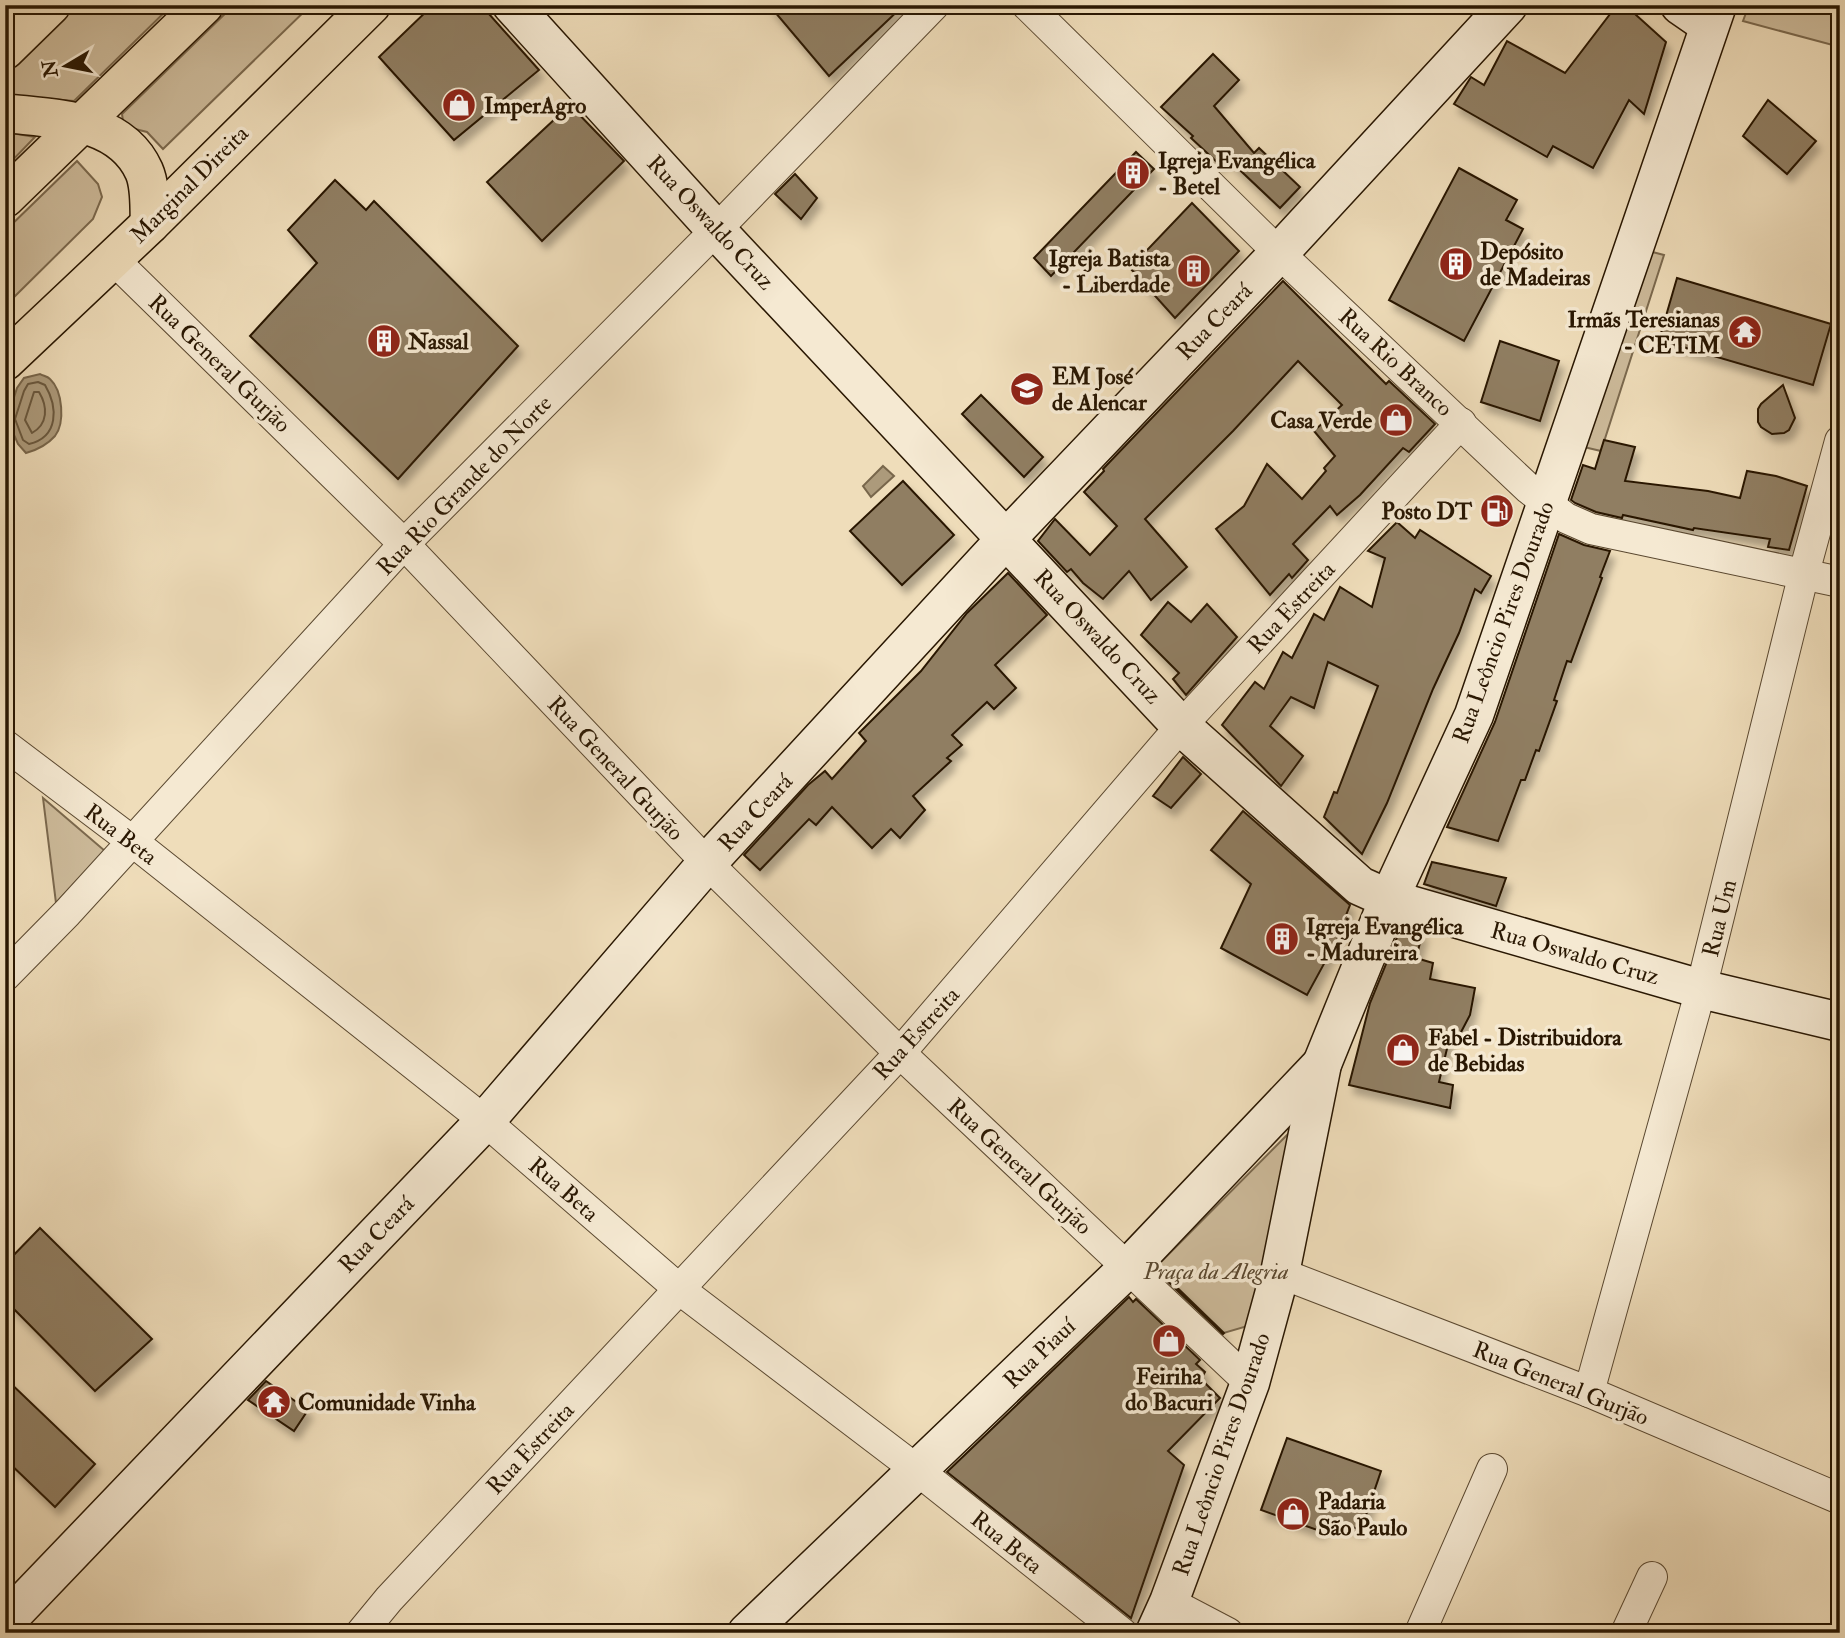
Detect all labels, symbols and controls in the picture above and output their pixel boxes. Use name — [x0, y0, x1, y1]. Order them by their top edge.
north arrow — [32, 32, 102, 102]
text: N — [37, 57, 64, 80]
shop icon: ImperAgro — [440, 86, 478, 124]
place label: ImperAgro — [484, 91, 586, 121]
street label: Marginal Direita — [124, 119, 255, 250]
place label: Igreja Evangélica - Betel — [1158, 146, 1317, 201]
street label: Rua Oswaldo Cruz — [641, 149, 781, 296]
building icon: Igreja Evangélica - Betel — [1114, 154, 1152, 192]
place label: Depósito de Madeiras — [1480, 237, 1590, 292]
place label: Igreja Batista - Liberdade — [1049, 244, 1172, 299]
building icon: Depósito de Madeiras — [1437, 245, 1475, 283]
building icon: Igreja Batista - Liberdade — [1175, 252, 1213, 290]
street label: Rua Ceará — [1170, 276, 1259, 366]
street label: Rua General Gurjão — [142, 288, 297, 439]
street label: Rua Rio Branco — [1332, 302, 1459, 423]
place label: Irmãs Teresianas - CETIM — [1568, 305, 1720, 360]
temple icon: Irmãs Teresianas - CETIM — [1726, 313, 1764, 351]
building icon: Nassal — [365, 322, 403, 360]
place label: Nassal — [407, 327, 470, 356]
place label: EM José de Alencar — [1052, 362, 1147, 417]
school or university icon: EM José de Alencar — [1008, 370, 1046, 408]
street label: Rua Rio Grande do Norte — [371, 389, 558, 582]
shop icon: Casa Verde — [1377, 401, 1415, 439]
place label: Casa Verde — [1270, 406, 1372, 435]
fuel station icon: Posto DT — [1478, 492, 1516, 530]
place label: Posto DT — [1381, 497, 1473, 526]
street label: Rua Leôncio Pires Dourado — [1446, 497, 1561, 747]
street label: Rua Estreita — [1241, 555, 1342, 659]
street label: Rua Oswaldo Cruz — [1028, 563, 1168, 710]
street label: Rua General Gurjão — [541, 690, 690, 847]
street label: Rua Ceará — [712, 767, 799, 857]
street label: Rua Beta — [78, 798, 163, 872]
street label: Rua Um — [1696, 876, 1743, 960]
place label: Igreja Evangélica - Madureira — [1306, 912, 1465, 967]
street label: Rua Oswaldo Cruz — [1487, 916, 1662, 991]
building icon: Igreja Evangélica - Madureira — [1263, 920, 1301, 958]
street label: Rua Estreita — [867, 980, 966, 1086]
place label: Fabel - Distribuidora de Bebidas — [1428, 1023, 1623, 1078]
shop icon: Fabel - Distribuidora de Bebidas — [1384, 1031, 1422, 1069]
street label: Rua General Gurjão — [941, 1092, 1098, 1241]
street label: Rua Beta — [522, 1151, 605, 1228]
street label: Rua Ceará — [332, 1189, 421, 1279]
park label: Praça da Alegria — [1142, 1257, 1289, 1286]
street label: Rua Piauí — [997, 1311, 1083, 1395]
shop icon: Feiriha do Bacuri — [1150, 1322, 1188, 1360]
street label: Rua Leôncio Pires Dourado — [1166, 1329, 1277, 1580]
street label: Rua General Gurjão — [1469, 1335, 1653, 1432]
place label: Feiriha do Bacuri — [1125, 1362, 1213, 1417]
temple icon: Comunidade Vinha — [255, 1383, 293, 1421]
place label: Comunidade Vinha — [298, 1388, 477, 1417]
street label: Rua Estreita — [480, 1396, 581, 1500]
place label: Padaria São Paulo — [1318, 1487, 1407, 1542]
shop icon: Padaria São Paulo — [1274, 1495, 1312, 1533]
street label: Rua Beta — [965, 1505, 1049, 1580]

